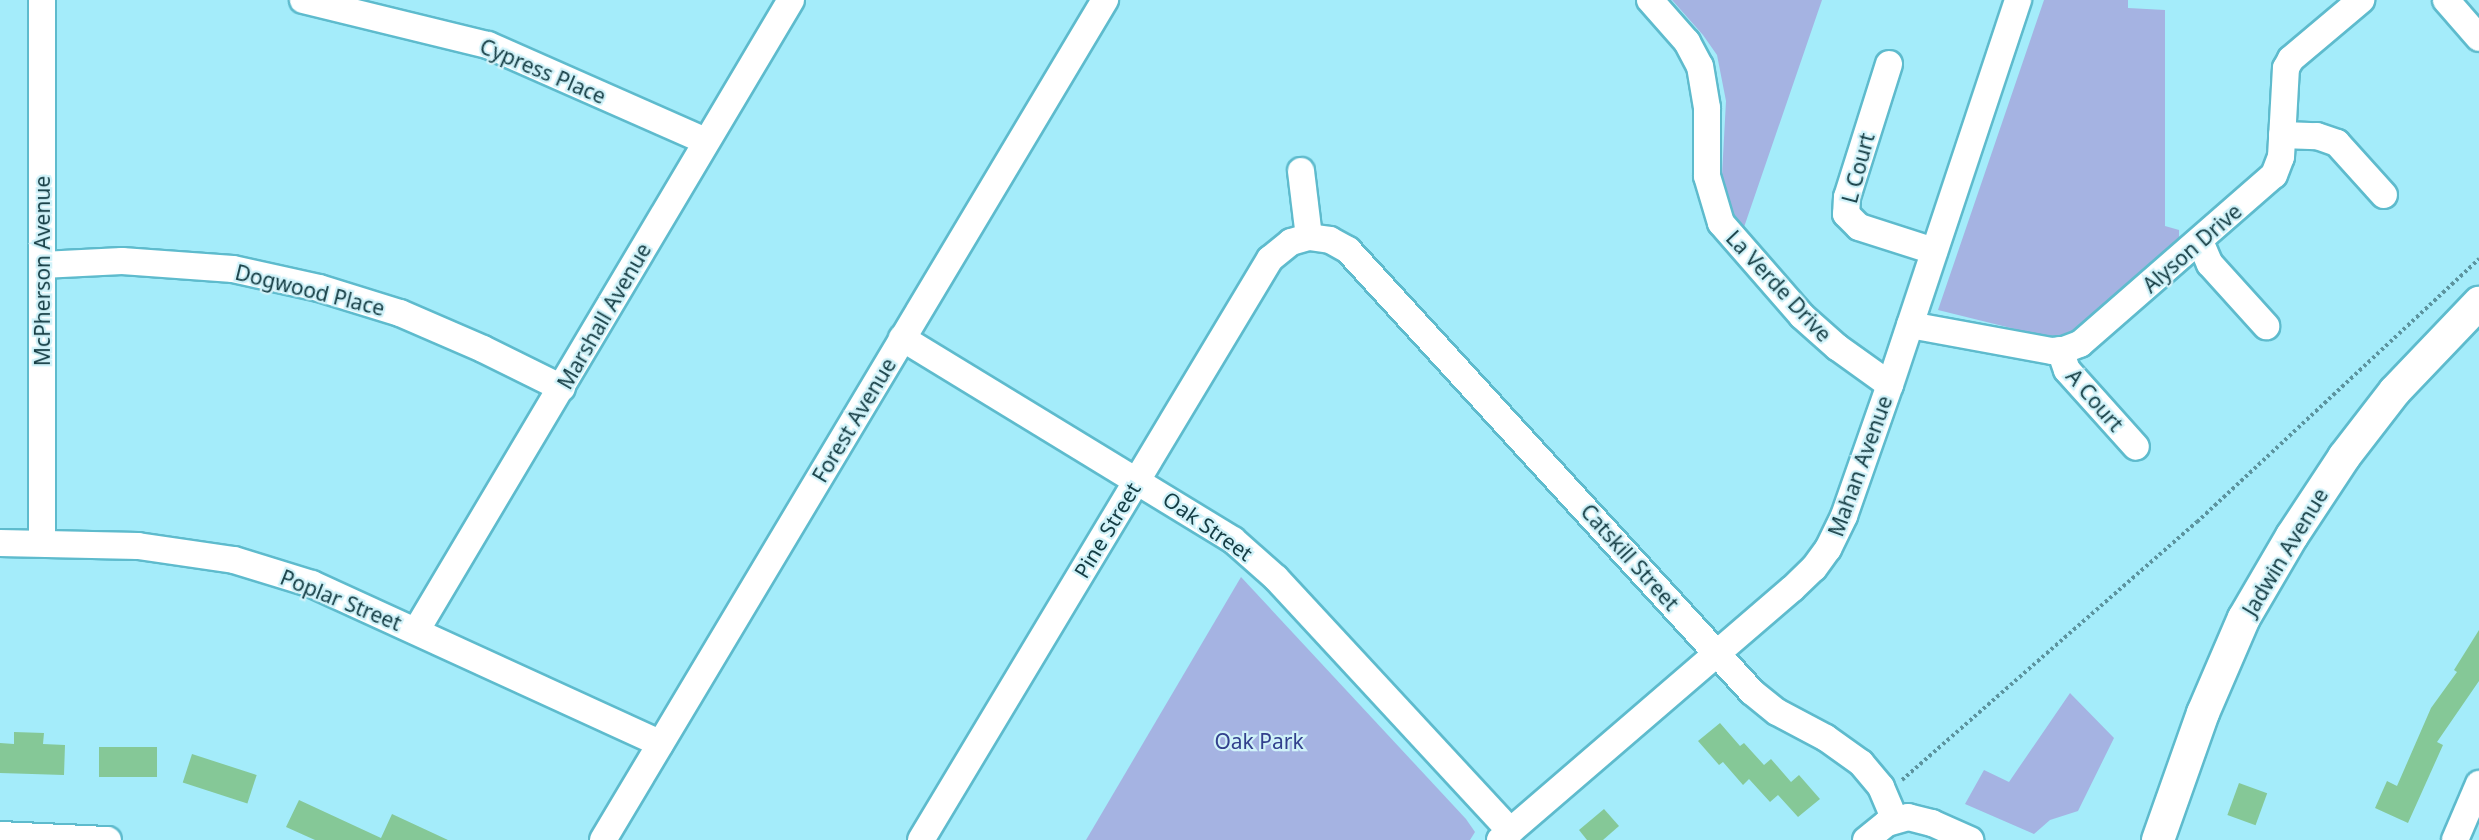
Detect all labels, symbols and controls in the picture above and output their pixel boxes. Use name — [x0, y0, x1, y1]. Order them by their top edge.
street label: Cypress Place — [476, 33, 610, 109]
street label: L Court — [1837, 130, 1879, 206]
street label: McPherson Avenue — [29, 176, 55, 366]
street label: Alyson Drive — [2137, 198, 2247, 298]
street label: La Verde Drive — [1721, 225, 1837, 347]
street label: Marshall Avenue — [552, 239, 656, 393]
street label: Dogwood Place — [233, 259, 387, 321]
street label: Forest Avenue — [807, 353, 901, 487]
street label: A Court — [2061, 364, 2129, 436]
street label: Mahan Avenue — [1823, 392, 1897, 540]
street label: Pine Street — [1069, 478, 1145, 582]
street label: Jadwin Avenue — [2237, 484, 2333, 620]
street label: Oak Street — [1158, 486, 1258, 566]
street label: Catskill Street — [1576, 499, 1684, 615]
street label: Poplar Street — [277, 564, 405, 636]
park label: Oak Park — [1214, 728, 1304, 754]

